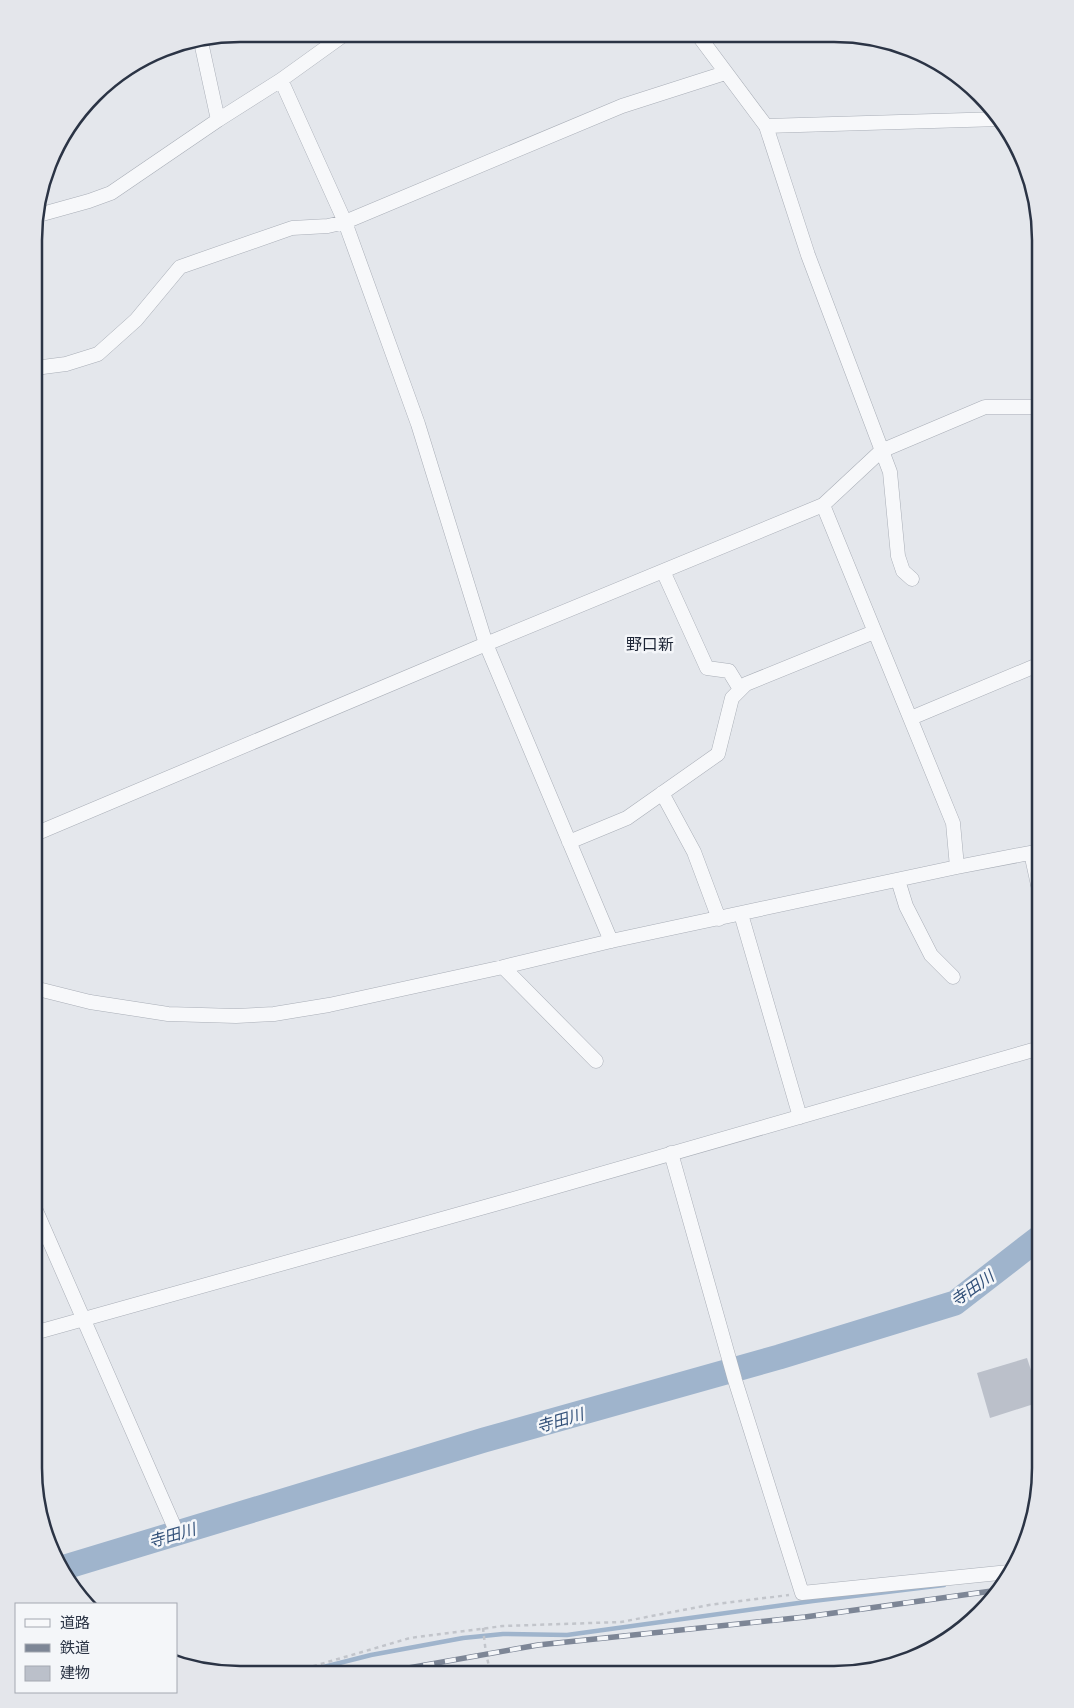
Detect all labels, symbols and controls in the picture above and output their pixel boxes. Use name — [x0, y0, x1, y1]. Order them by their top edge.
district label: 野口新 — [626, 634, 674, 654]
water label: 寺田川 — [947, 1265, 999, 1310]
water label: 寺田川 — [534, 1403, 588, 1436]
water label: 寺田川 — [146, 1518, 200, 1551]
legend — [15, 1603, 178, 1693]
text: 道路 — [60, 1613, 90, 1632]
text: 鉄道 — [60, 1638, 90, 1657]
text: 建物 — [60, 1663, 90, 1682]

